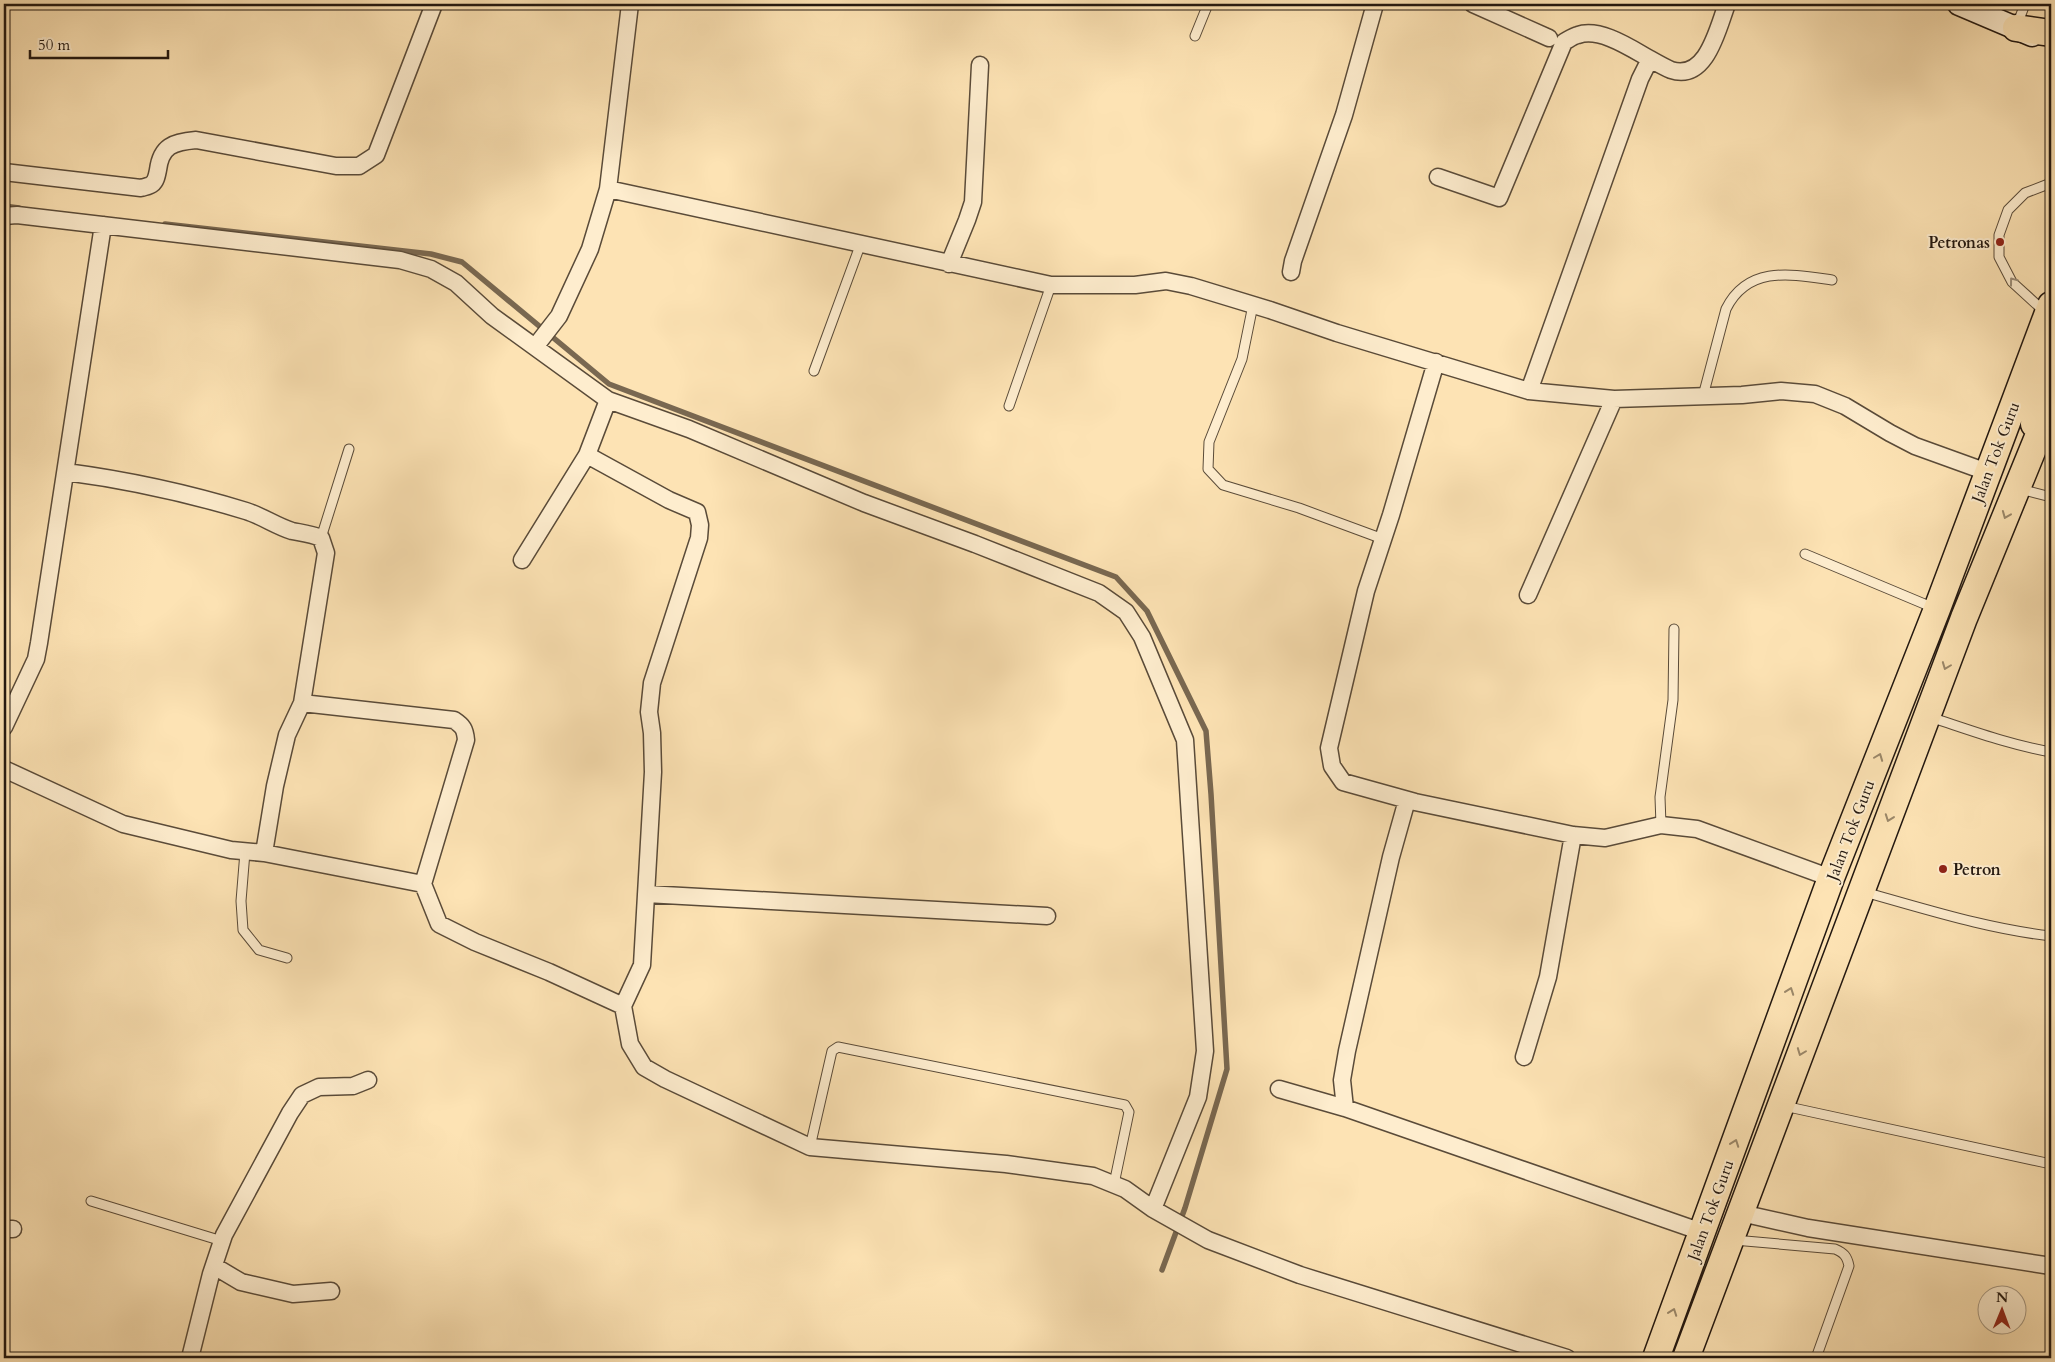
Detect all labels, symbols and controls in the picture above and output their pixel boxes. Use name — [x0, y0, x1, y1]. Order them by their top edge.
scale bar — [30, 28, 168, 60]
text: 50 m — [38, 35, 70, 55]
place label: Petronas — [1928, 232, 1990, 254]
marker: Petronas — [1994, 236, 2006, 248]
one-way arrow — [2010, 277, 2019, 287]
street label: Jalan Tok Guru — [1966, 399, 2025, 508]
one-way arrow — [2002, 510, 2012, 519]
one-way arrow — [1942, 661, 1952, 670]
one-way arrow — [1872, 753, 1883, 762]
street label: Jalan Tok Guru — [1821, 777, 1880, 886]
one-way arrow — [1885, 814, 1895, 822]
place label: Petron — [1953, 859, 2001, 881]
marker: Petron — [1937, 863, 1949, 875]
one-way arrow — [1784, 987, 1794, 995]
one-way arrow — [1797, 1048, 1807, 1056]
one-way arrow — [1729, 1140, 1739, 1148]
street label: Jalan Tok Guru — [1682, 1157, 1739, 1266]
north arrow — [1978, 1284, 2028, 1334]
text: N — [1996, 1288, 2008, 1307]
one-way arrow — [1667, 1309, 1677, 1317]

